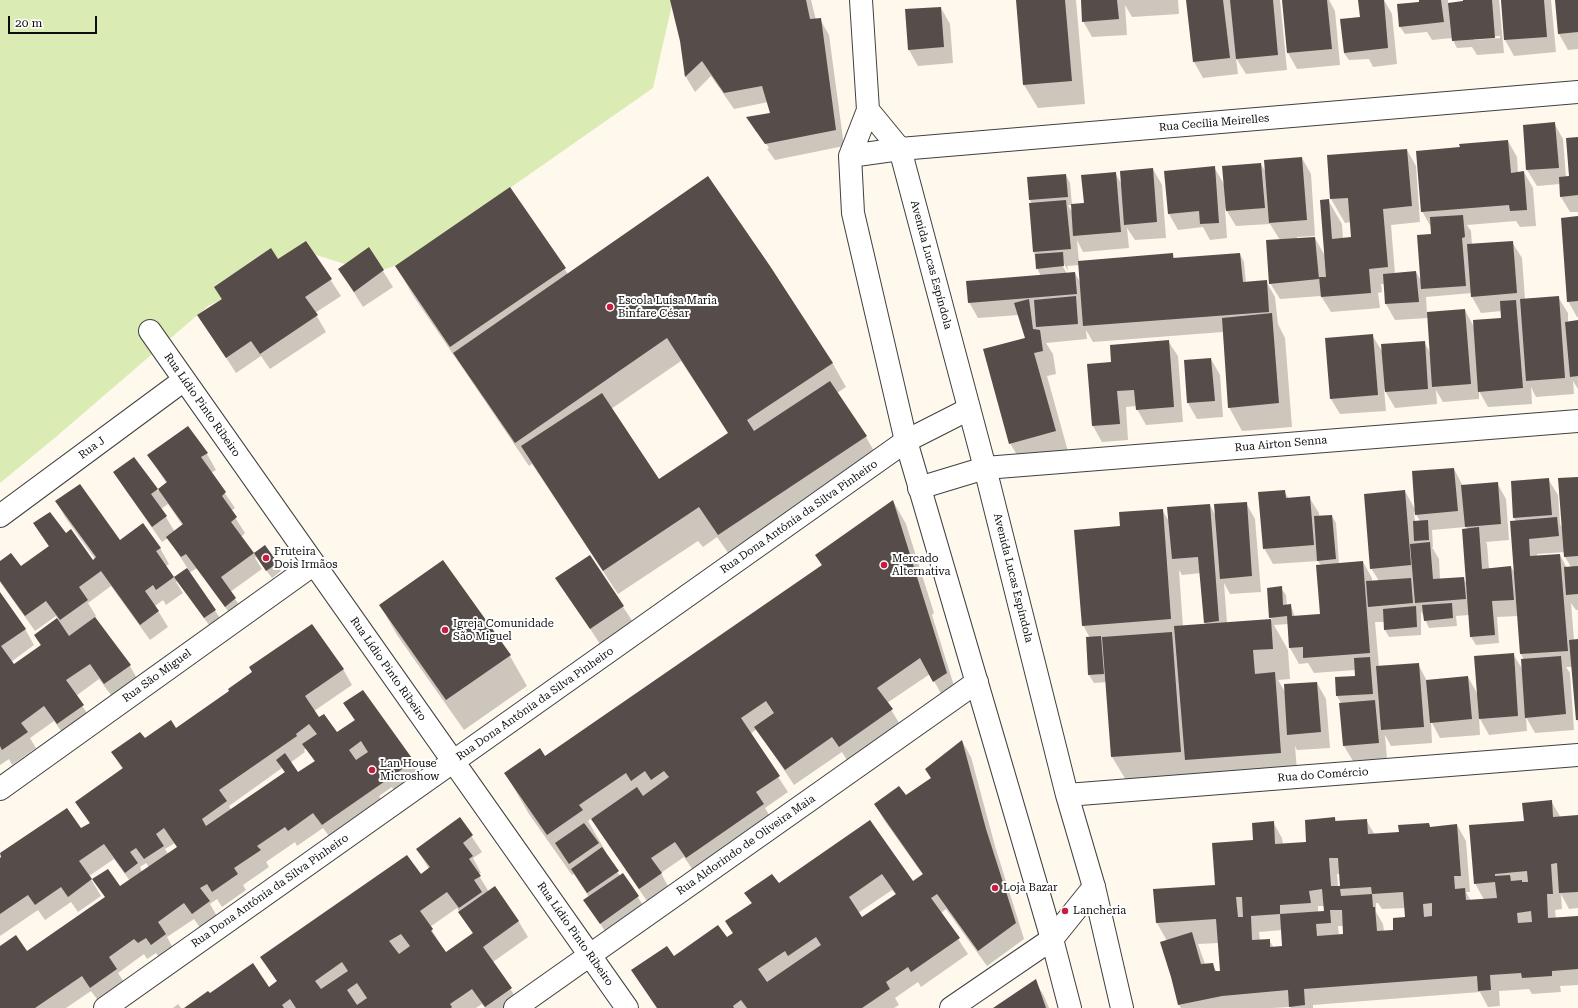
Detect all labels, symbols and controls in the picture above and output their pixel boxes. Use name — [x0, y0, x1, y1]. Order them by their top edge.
scale bar — [10, 8, 99, 34]
text: 20 m — [15, 16, 42, 30]
street label: Rua Cecília Meirelles — [1158, 112, 1270, 134]
street label: Avenida Lucas Espíndola — [907, 199, 955, 331]
place label: Escola Luísa Maria Binfare César — [618, 294, 717, 320]
marker: Escola Luísa Maria Binfare César — [605, 302, 615, 312]
street label: Rua Lídio Pinto Ribeiro — [161, 351, 243, 459]
street label: Rua Airton Senna — [1234, 433, 1328, 455]
street label: Rua J — [76, 434, 108, 462]
street label: Rua Dona Antônia da Silva Pinheiro — [718, 457, 880, 577]
street label: Avenida Lucas Espíndola — [991, 512, 1035, 644]
place label: Fruteira Dois Irmãos — [274, 545, 337, 571]
place label: Mercado Alternativa — [892, 552, 950, 578]
marker: Fruteira Dois Irmãos — [261, 553, 271, 563]
marker: Mercado Alternativa — [879, 560, 889, 570]
street label: Rua Lídio Pinto Ribeiro — [347, 615, 429, 723]
place label: Igreja Comunidade São Miguel — [453, 617, 554, 643]
marker: Igreja Comunidade São Miguel — [440, 625, 450, 635]
street label: Rua Dona Antônia da Silva Pinheiro — [454, 644, 616, 764]
street label: Rua São Miguel — [120, 647, 194, 705]
place label: Lan House Microshow — [380, 757, 439, 783]
marker: Lan House Microshow — [367, 765, 377, 775]
street label: Rua do Comércio — [1277, 765, 1369, 785]
street label: Rua Aldorindo de Oliveira Maia — [674, 792, 818, 898]
street label: Rua Dona Antônia da Silva Pinheiro — [189, 831, 351, 951]
street label: Rua Lídio Pinto Ribeiro — [534, 880, 616, 988]
place label: Loja Bazar — [1003, 881, 1058, 895]
marker: Loja Bazar — [990, 883, 1000, 893]
place label: Lancheria — [1073, 904, 1126, 918]
marker: Lancheria — [1060, 906, 1070, 916]

